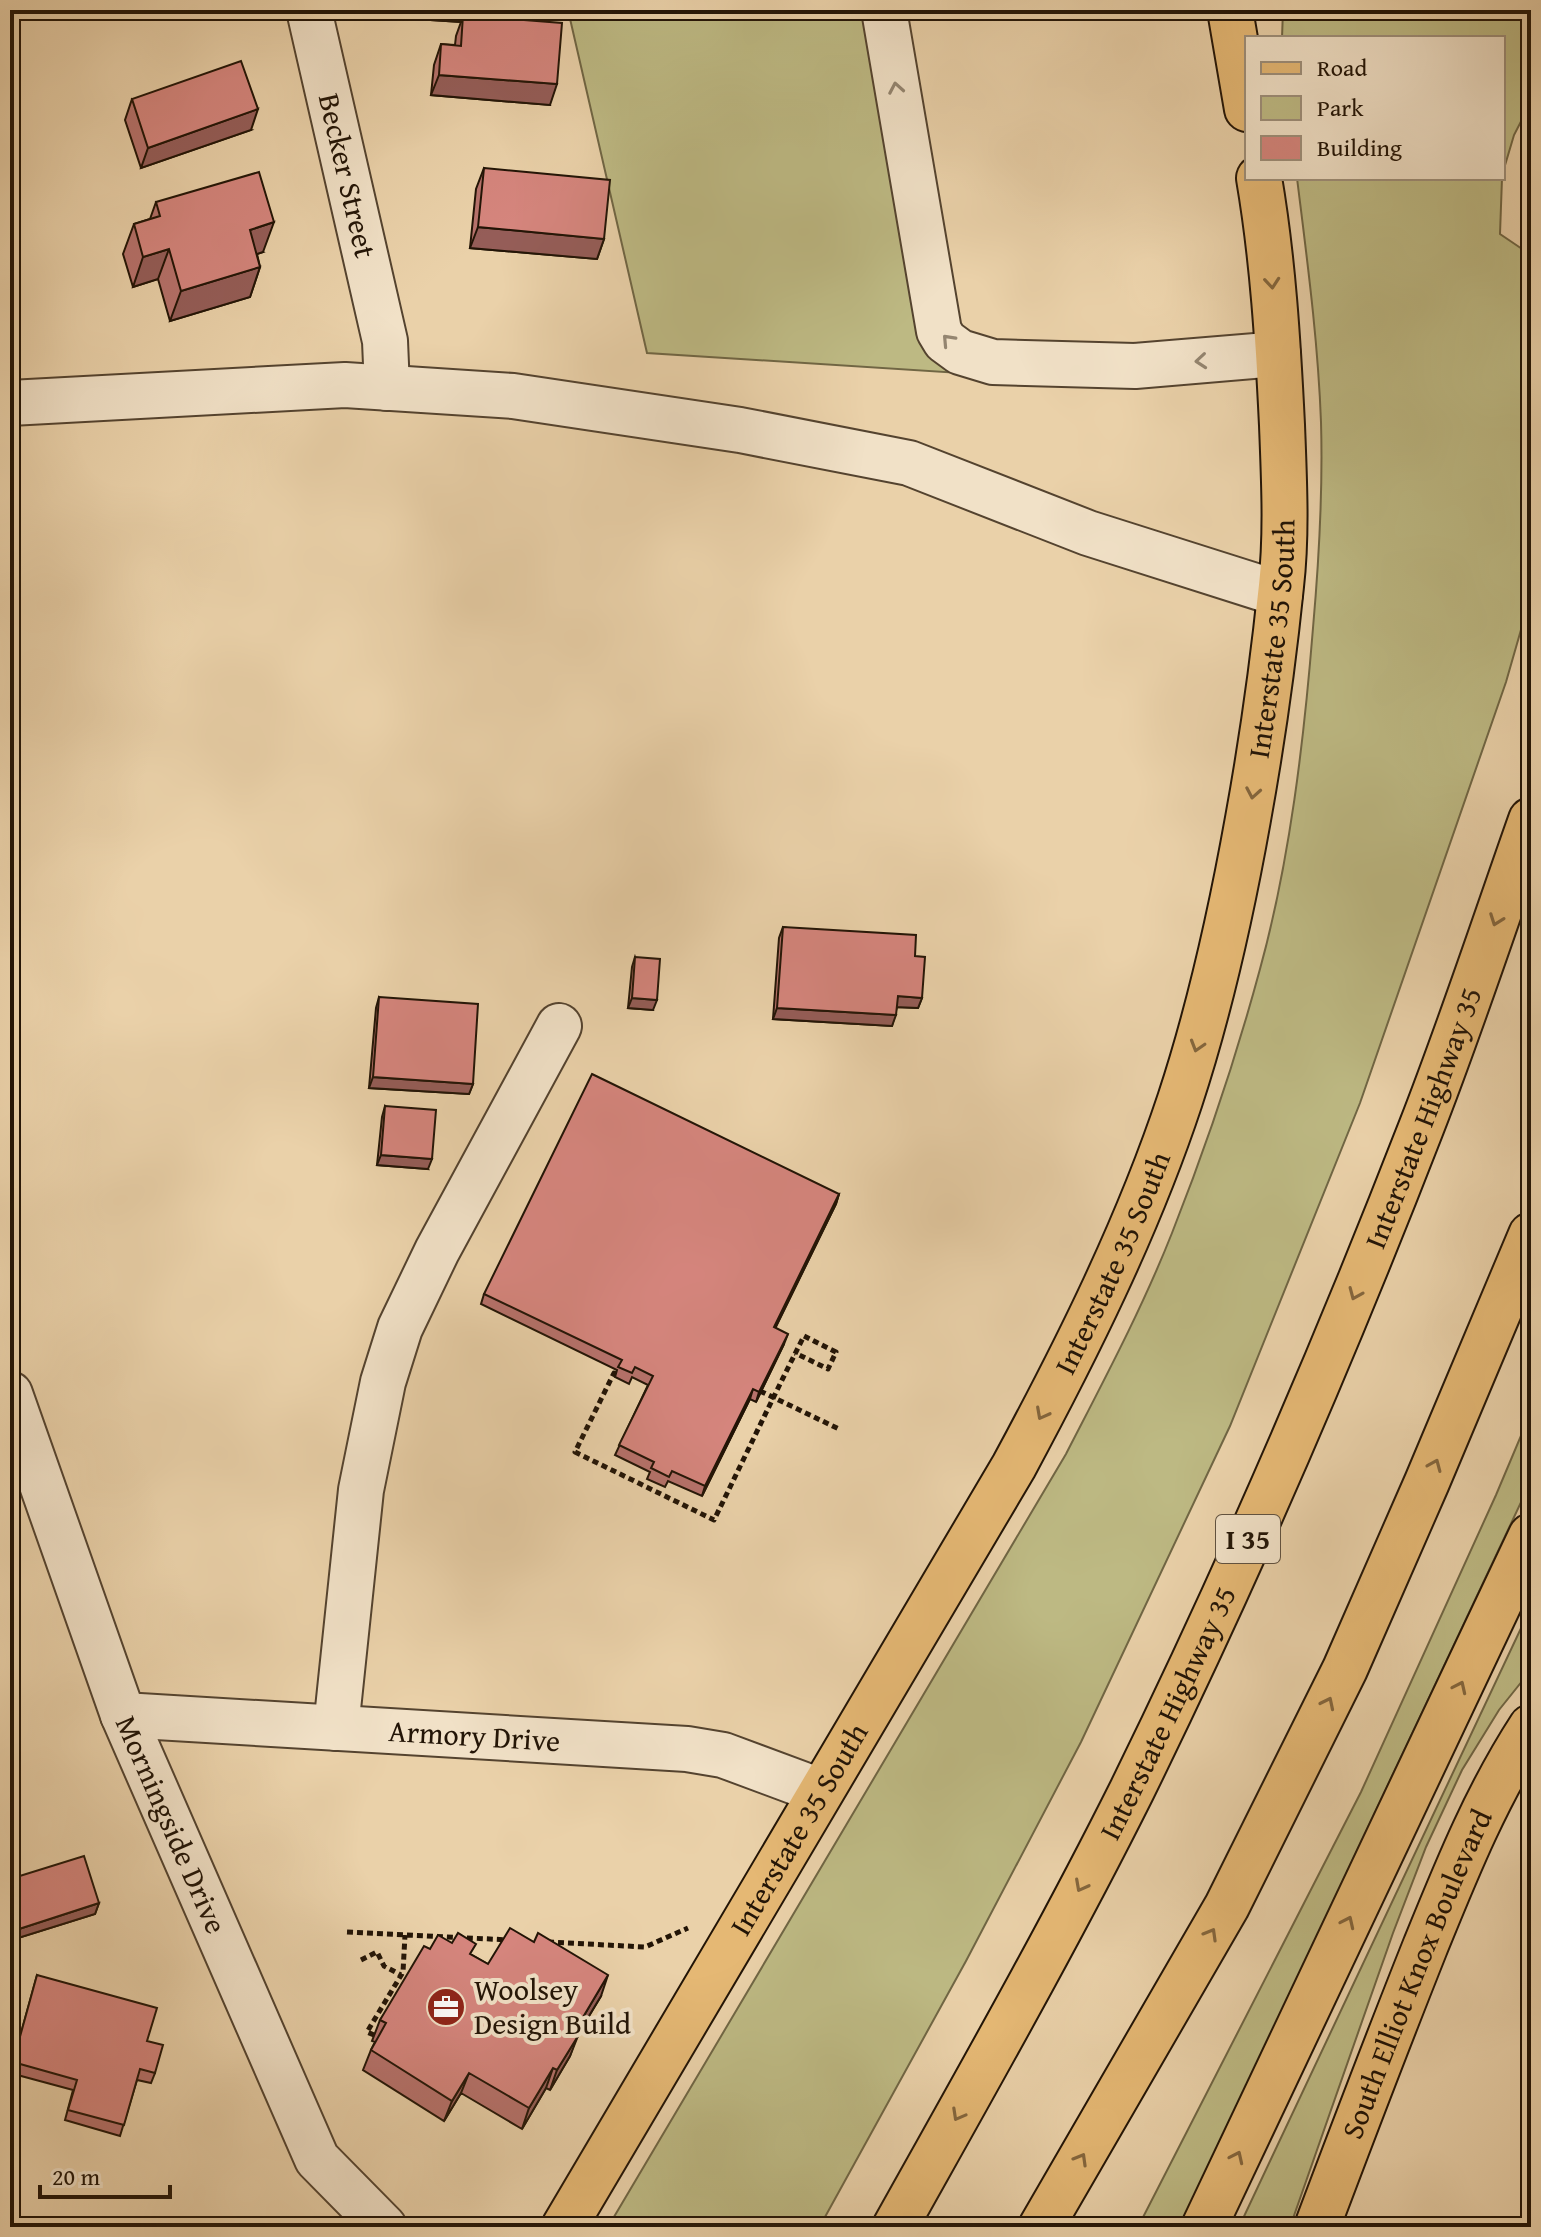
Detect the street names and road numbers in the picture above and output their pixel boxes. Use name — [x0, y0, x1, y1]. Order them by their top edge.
street label: Becker Street — [308, 89, 388, 262]
street label: Interstate 35 South — [1236, 519, 1306, 761]
street label: Interstate Highway 35 — [1352, 981, 1492, 1255]
street label: Interstate 35 South — [1043, 1145, 1181, 1382]
road number: I 35 — [1216, 1515, 1280, 1563]
street label: Interstate Highway 35 — [1087, 1579, 1247, 1847]
street label: Morningside Drive — [105, 1708, 239, 1940]
street label: Armory Drive — [387, 1708, 561, 1762]
street label: Interstate 35 South — [718, 1714, 878, 1943]
street label: South Elliot Knox Boulevard — [1329, 1801, 1503, 2145]

